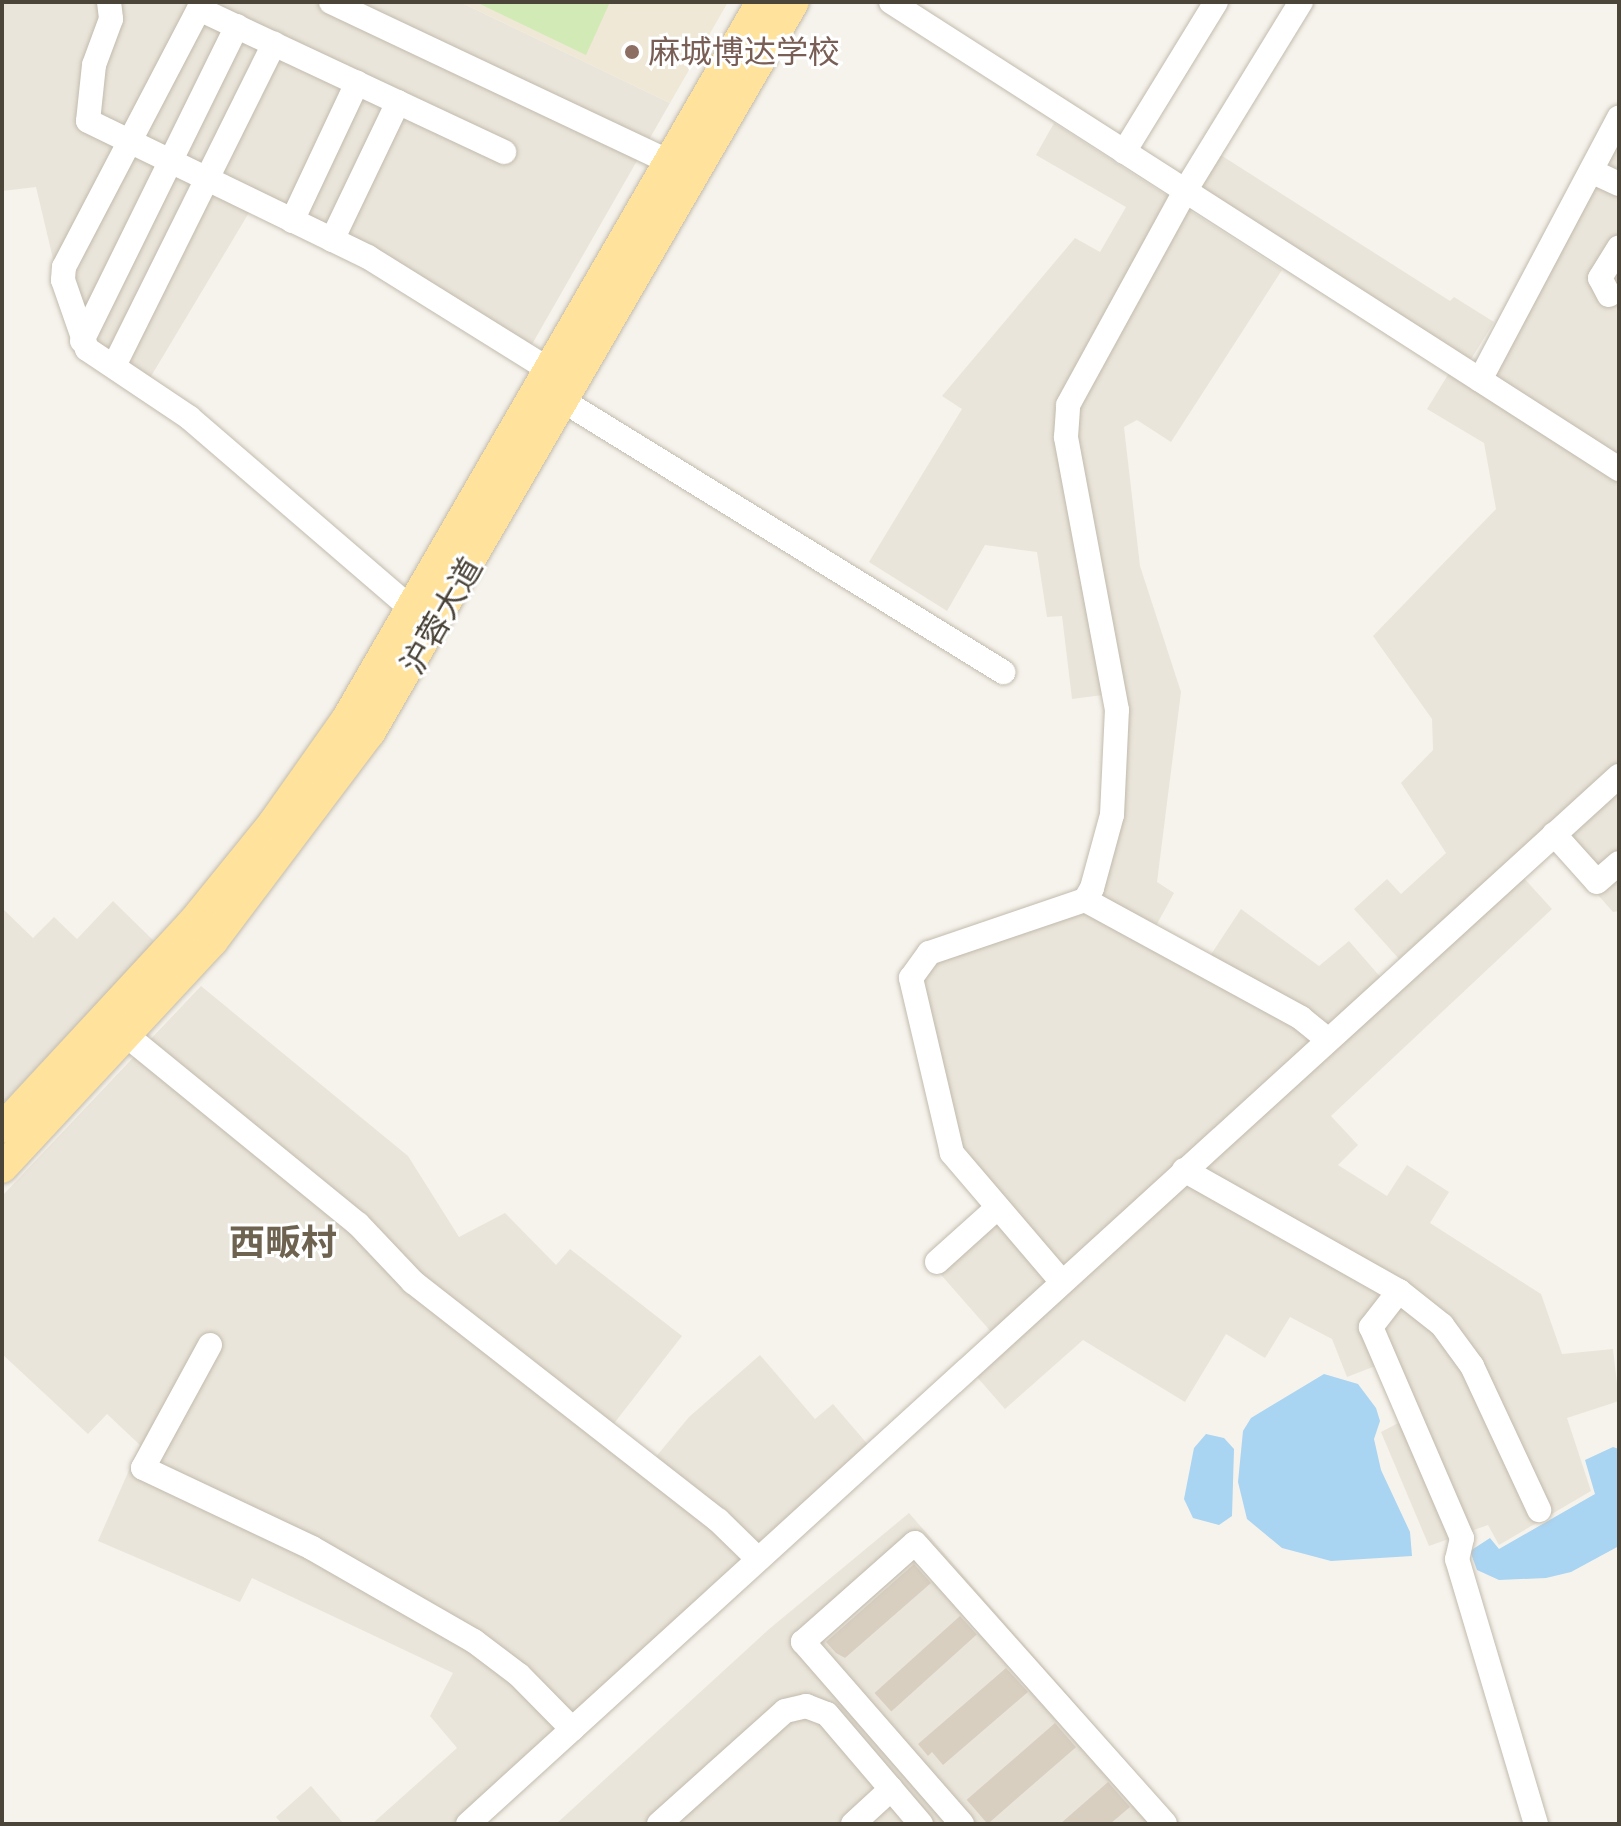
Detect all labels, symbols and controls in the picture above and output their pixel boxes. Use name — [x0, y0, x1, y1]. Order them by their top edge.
place label: 麻城博达学校 — [648, 33, 840, 71]
marker: 麻城博达学校 — [623, 43, 641, 61]
street label: 沪蓉大道 — [393, 551, 491, 681]
district label: 西畈村 — [229, 1221, 337, 1265]

